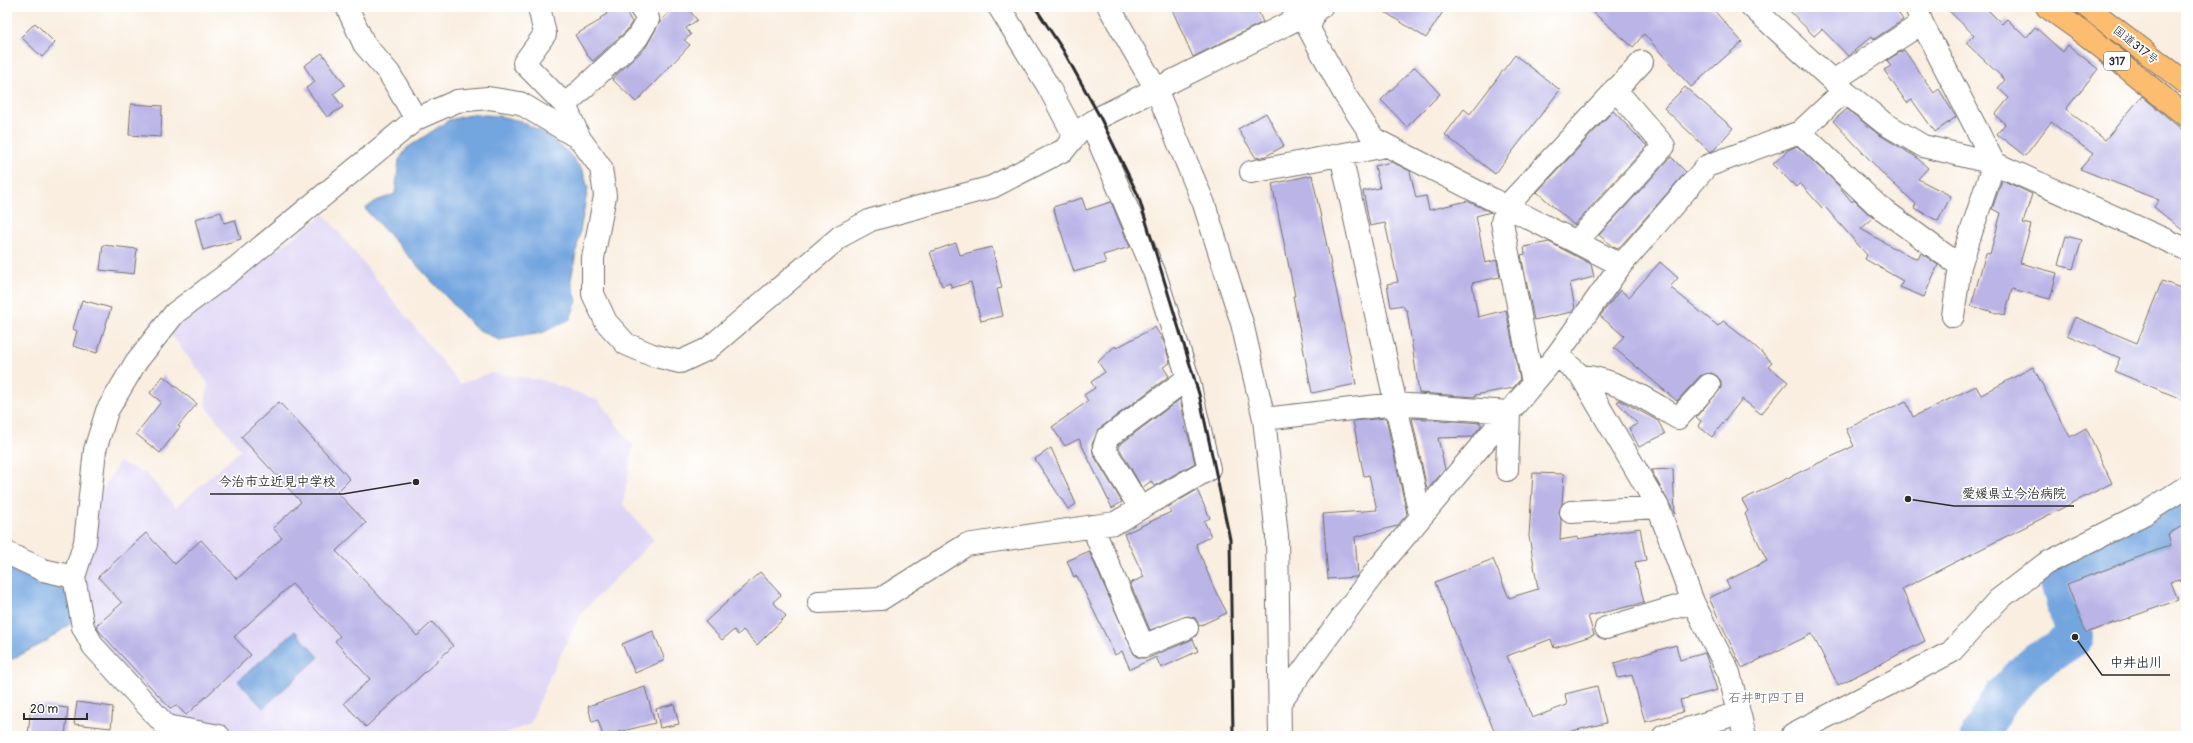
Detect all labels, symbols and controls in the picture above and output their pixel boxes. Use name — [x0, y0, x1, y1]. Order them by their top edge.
street label: 国道317号 — [2110, 23, 2162, 67]
road number: 317 — [2104, 52, 2130, 70]
callout: 今治市立近見中学校 — [210, 469, 343, 494]
text: 今治市立近見中学校 — [218, 474, 336, 490]
callout: 愛媛県立今治病院 — [1954, 481, 2074, 506]
text: 愛媛県立今治病院 — [1962, 486, 2066, 502]
callout: 中井出川 — [2102, 650, 2170, 675]
text: 中井出川 — [2110, 655, 2162, 671]
district label: 石井町四丁目 — [1728, 690, 1806, 706]
scale bar — [24, 695, 87, 721]
text: 20 m — [30, 702, 59, 717]

